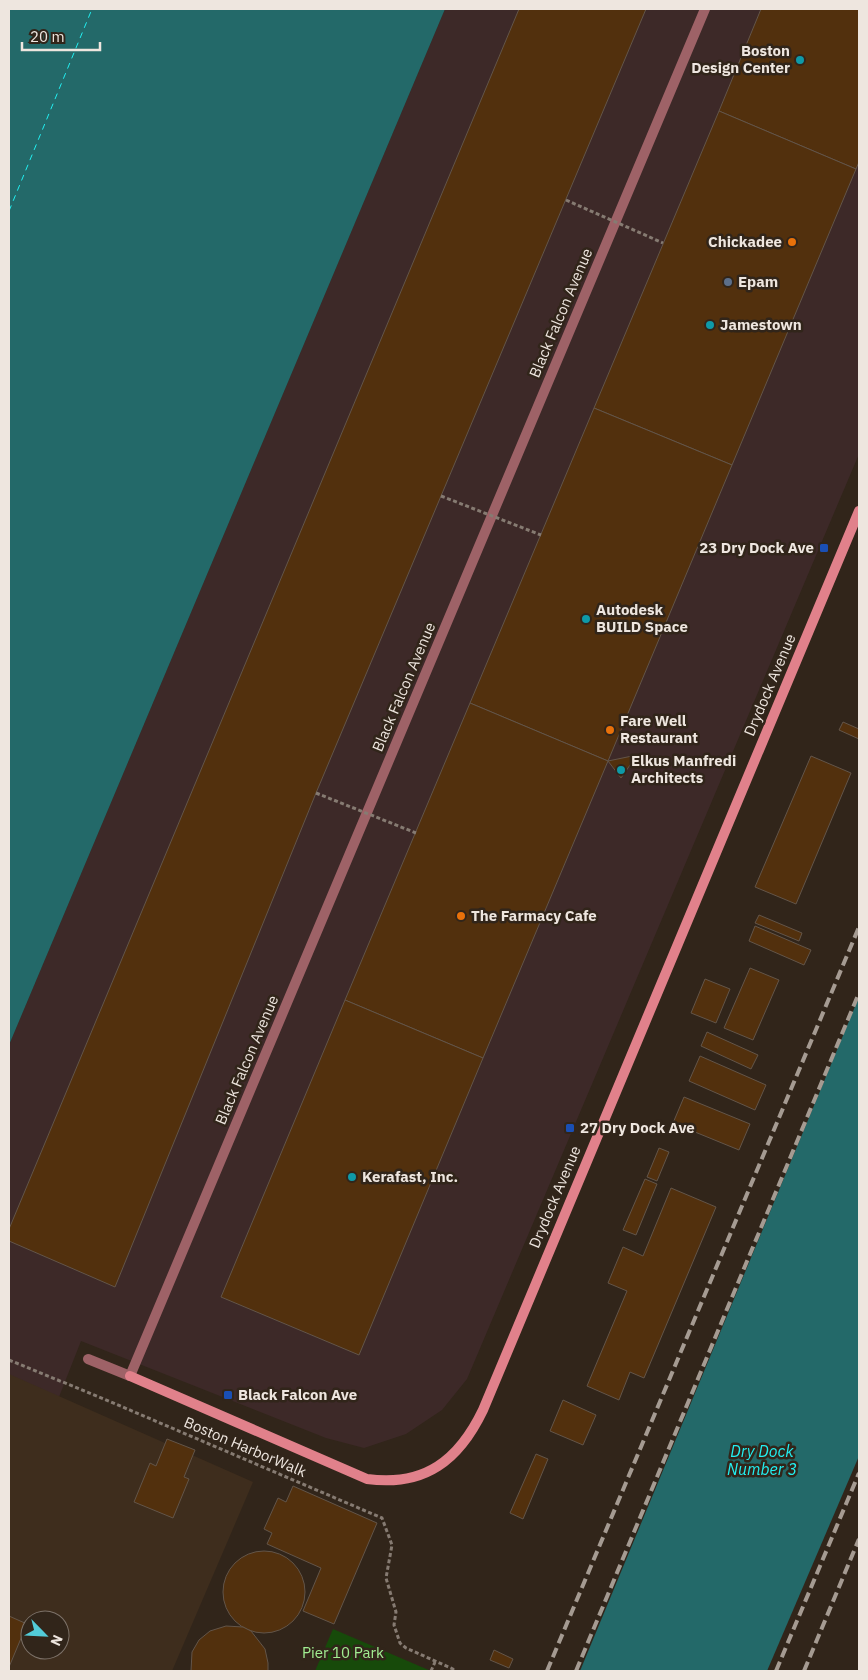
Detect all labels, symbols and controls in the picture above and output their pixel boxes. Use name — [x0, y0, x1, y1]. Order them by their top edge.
scale bar — [22, 20, 100, 52]
text: 20 m — [30, 27, 65, 46]
place label: Boston Design Center — [691, 41, 790, 77]
marker: Boston Design Center — [794, 54, 806, 66]
place label: Chickadee — [708, 232, 782, 251]
marker: Chickadee — [786, 236, 798, 248]
street label: Black Falcon Avenue — [525, 245, 596, 380]
place label: Epam — [738, 272, 778, 291]
marker: Epam — [722, 276, 734, 288]
place label: Jamestown — [720, 315, 802, 334]
marker: Jamestown — [704, 319, 716, 331]
place label: 23 Dry Dock Ave — [699, 538, 814, 557]
marker: 23 Dry Dock Ave — [818, 542, 830, 554]
place label: Autodesk BUILD Space — [596, 600, 688, 636]
marker: Autodesk BUILD Space — [580, 613, 592, 625]
street label: Black Falcon Avenue — [368, 619, 439, 754]
street label: Drydock Avenue — [739, 631, 800, 739]
place label: Fare Well Restaurant — [620, 711, 698, 747]
marker: Fare Well Restaurant — [604, 724, 616, 736]
place label: Elkus Manfredi Architects — [631, 751, 736, 787]
marker: Elkus Manfredi Architects — [615, 764, 627, 776]
place label: The Farmacy Cafe — [471, 906, 597, 925]
marker: The Farmacy Cafe — [455, 910, 467, 922]
street label: Black Falcon Avenue — [211, 992, 282, 1127]
place label: 27 Dry Dock Ave — [580, 1118, 695, 1137]
marker: 27 Dry Dock Ave — [564, 1122, 576, 1134]
street label: Drydock Avenue — [524, 1143, 585, 1251]
place label: Kerafast, Inc. — [362, 1167, 458, 1186]
marker: Kerafast, Inc. — [346, 1171, 358, 1183]
place label: Black Falcon Ave — [238, 1385, 357, 1404]
marker: Black Falcon Ave — [222, 1389, 234, 1401]
street label: Boston HarborWalk — [181, 1412, 309, 1481]
water label: Dry Dock Number 3 — [727, 1441, 797, 1479]
north arrow — [20, 1610, 70, 1660]
text: N — [47, 1632, 67, 1649]
park label: Pier 10 Park — [302, 1643, 384, 1662]

